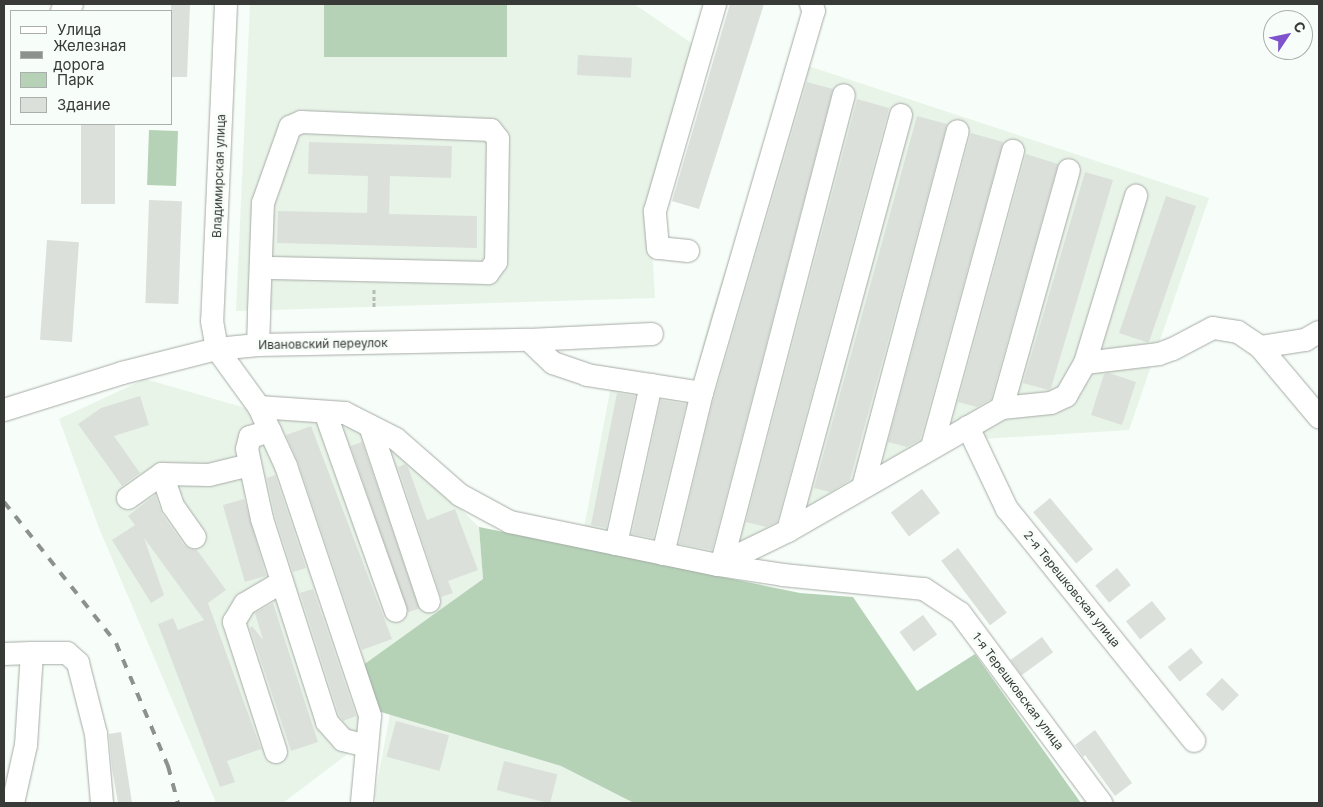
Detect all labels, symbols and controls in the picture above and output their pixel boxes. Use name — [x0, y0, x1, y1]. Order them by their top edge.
legend — [10, 10, 172, 125]
north arrow — [1263, 10, 1313, 60]
text: С — [1290, 18, 1310, 36]
text: Улица — [57, 20, 101, 39]
text: Железная дорога — [53, 36, 126, 74]
text: Парк — [57, 70, 94, 89]
text: Здание — [57, 95, 111, 114]
street label: Владимирская улица — [210, 114, 228, 238]
street label: Ивановский переулок — [258, 336, 388, 352]
street label: 2-я Терешковская улица — [1021, 528, 1123, 650]
street label: 1-я Терешковская улица — [969, 630, 1067, 752]

